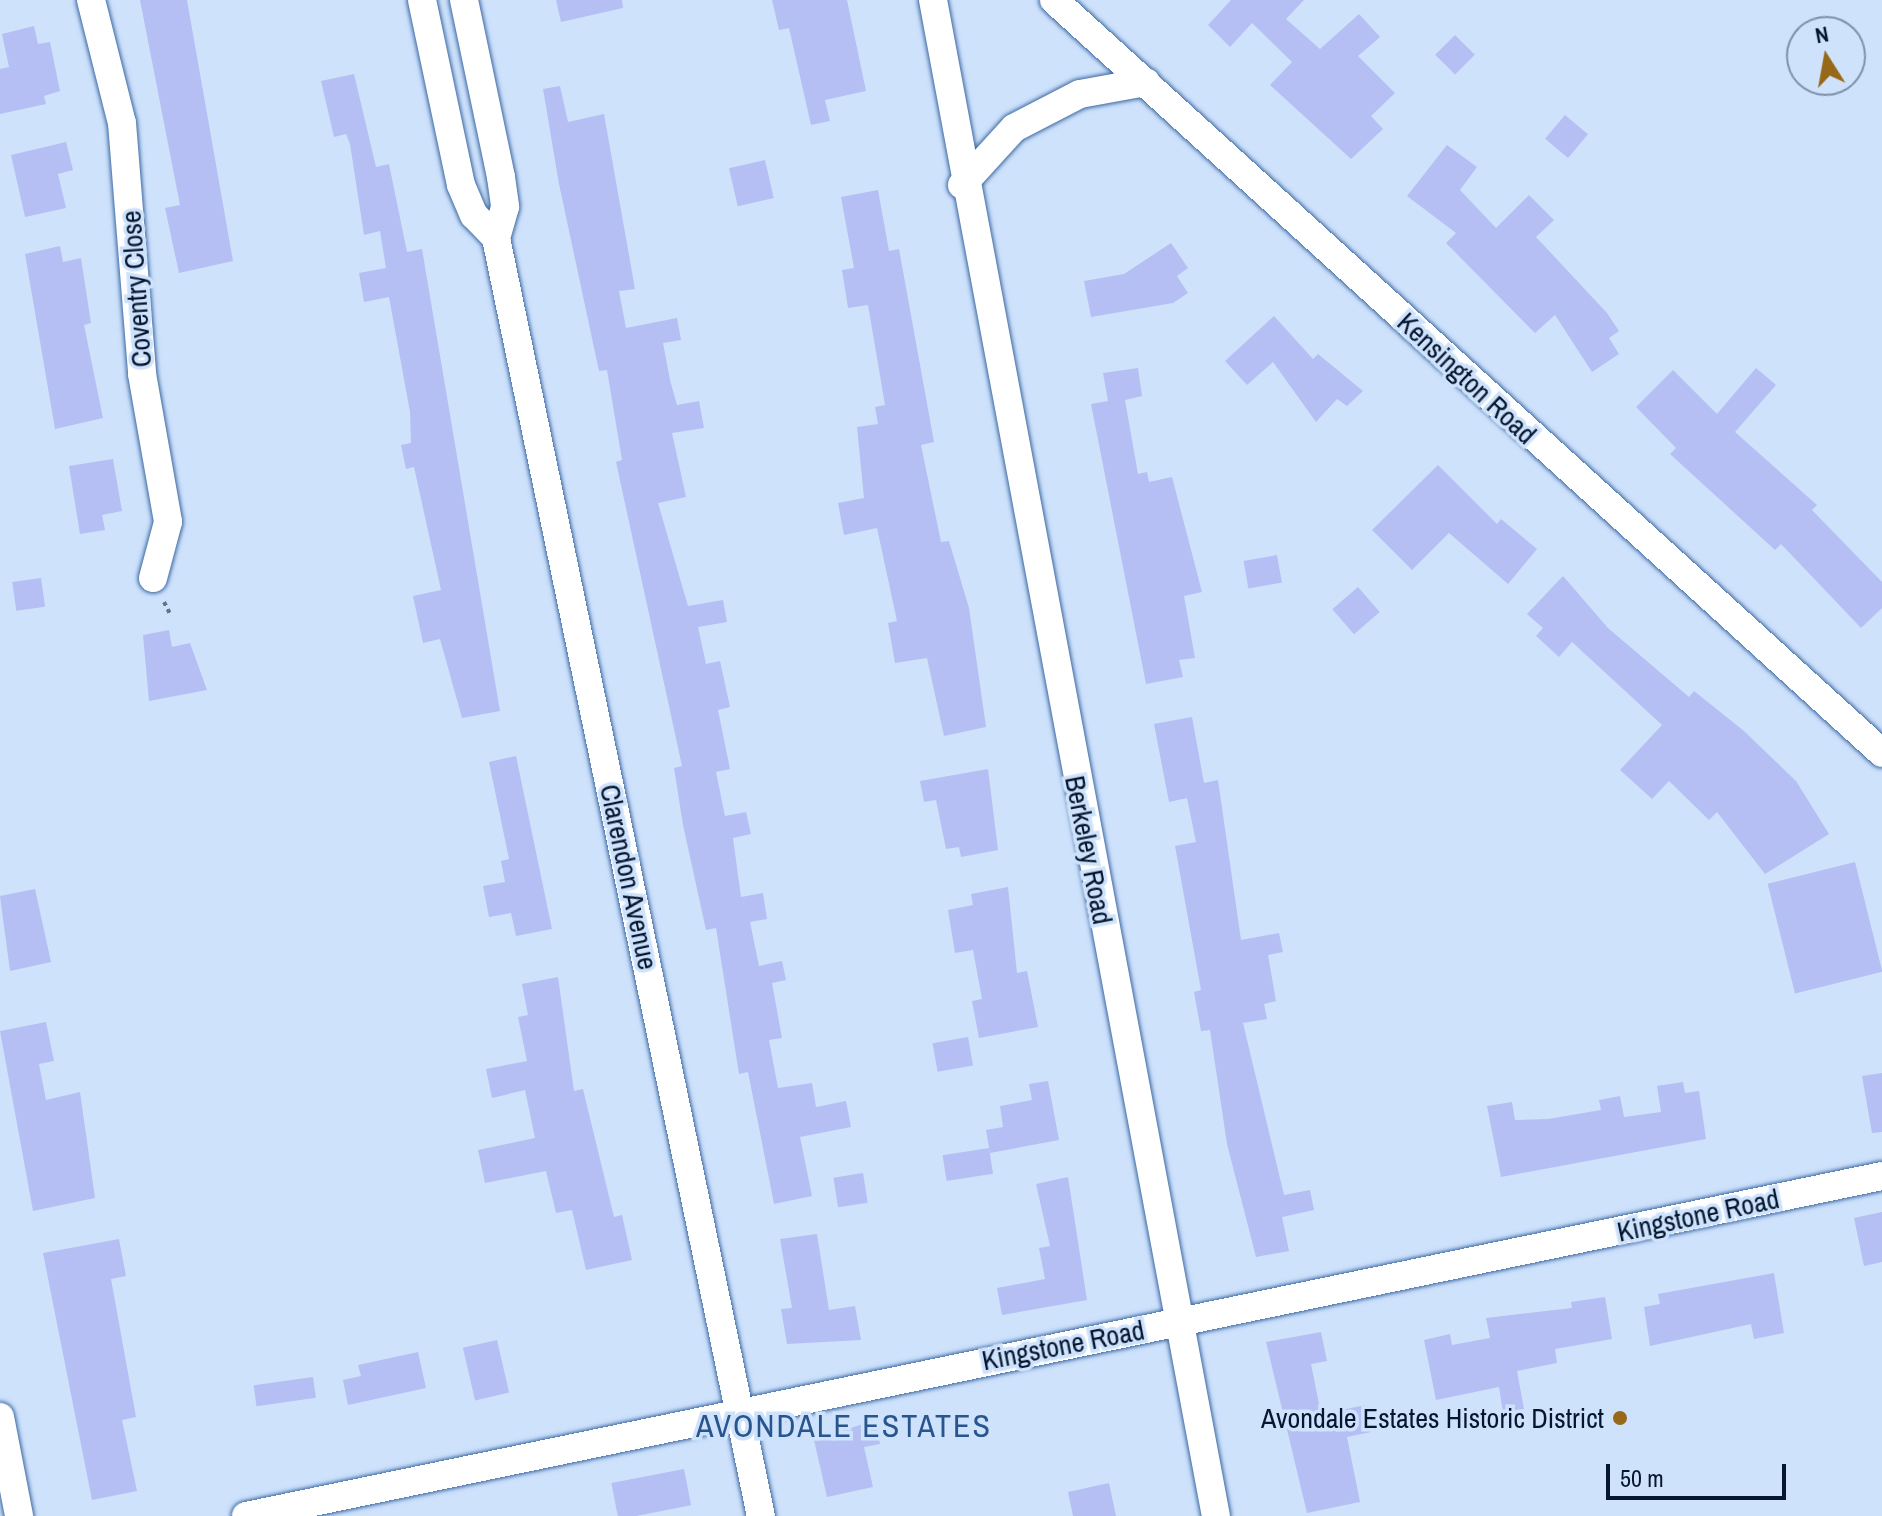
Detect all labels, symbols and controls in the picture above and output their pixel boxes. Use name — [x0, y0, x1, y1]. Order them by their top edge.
north arrow — [1786, 16, 1866, 96]
text: N — [1813, 18, 1831, 50]
street label: Coventry Close — [114, 210, 158, 368]
street label: Kensington Road — [1391, 305, 1543, 451]
street label: Berkeley Road — [1058, 773, 1120, 927]
street label: Clarendon Avenue — [593, 781, 665, 973]
street label: Kingstone Road — [1614, 1181, 1782, 1249]
street label: Kingstone Road — [979, 1313, 1147, 1377]
place label: Avondale Estates Historic District — [1261, 1401, 1604, 1435]
district label: AVONDALE ESTATES — [696, 1407, 992, 1445]
marker: Avondale Estates Historic District — [1611, 1409, 1629, 1427]
scale bar — [1610, 1448, 1790, 1498]
text: 50 m — [1620, 1462, 1664, 1494]

